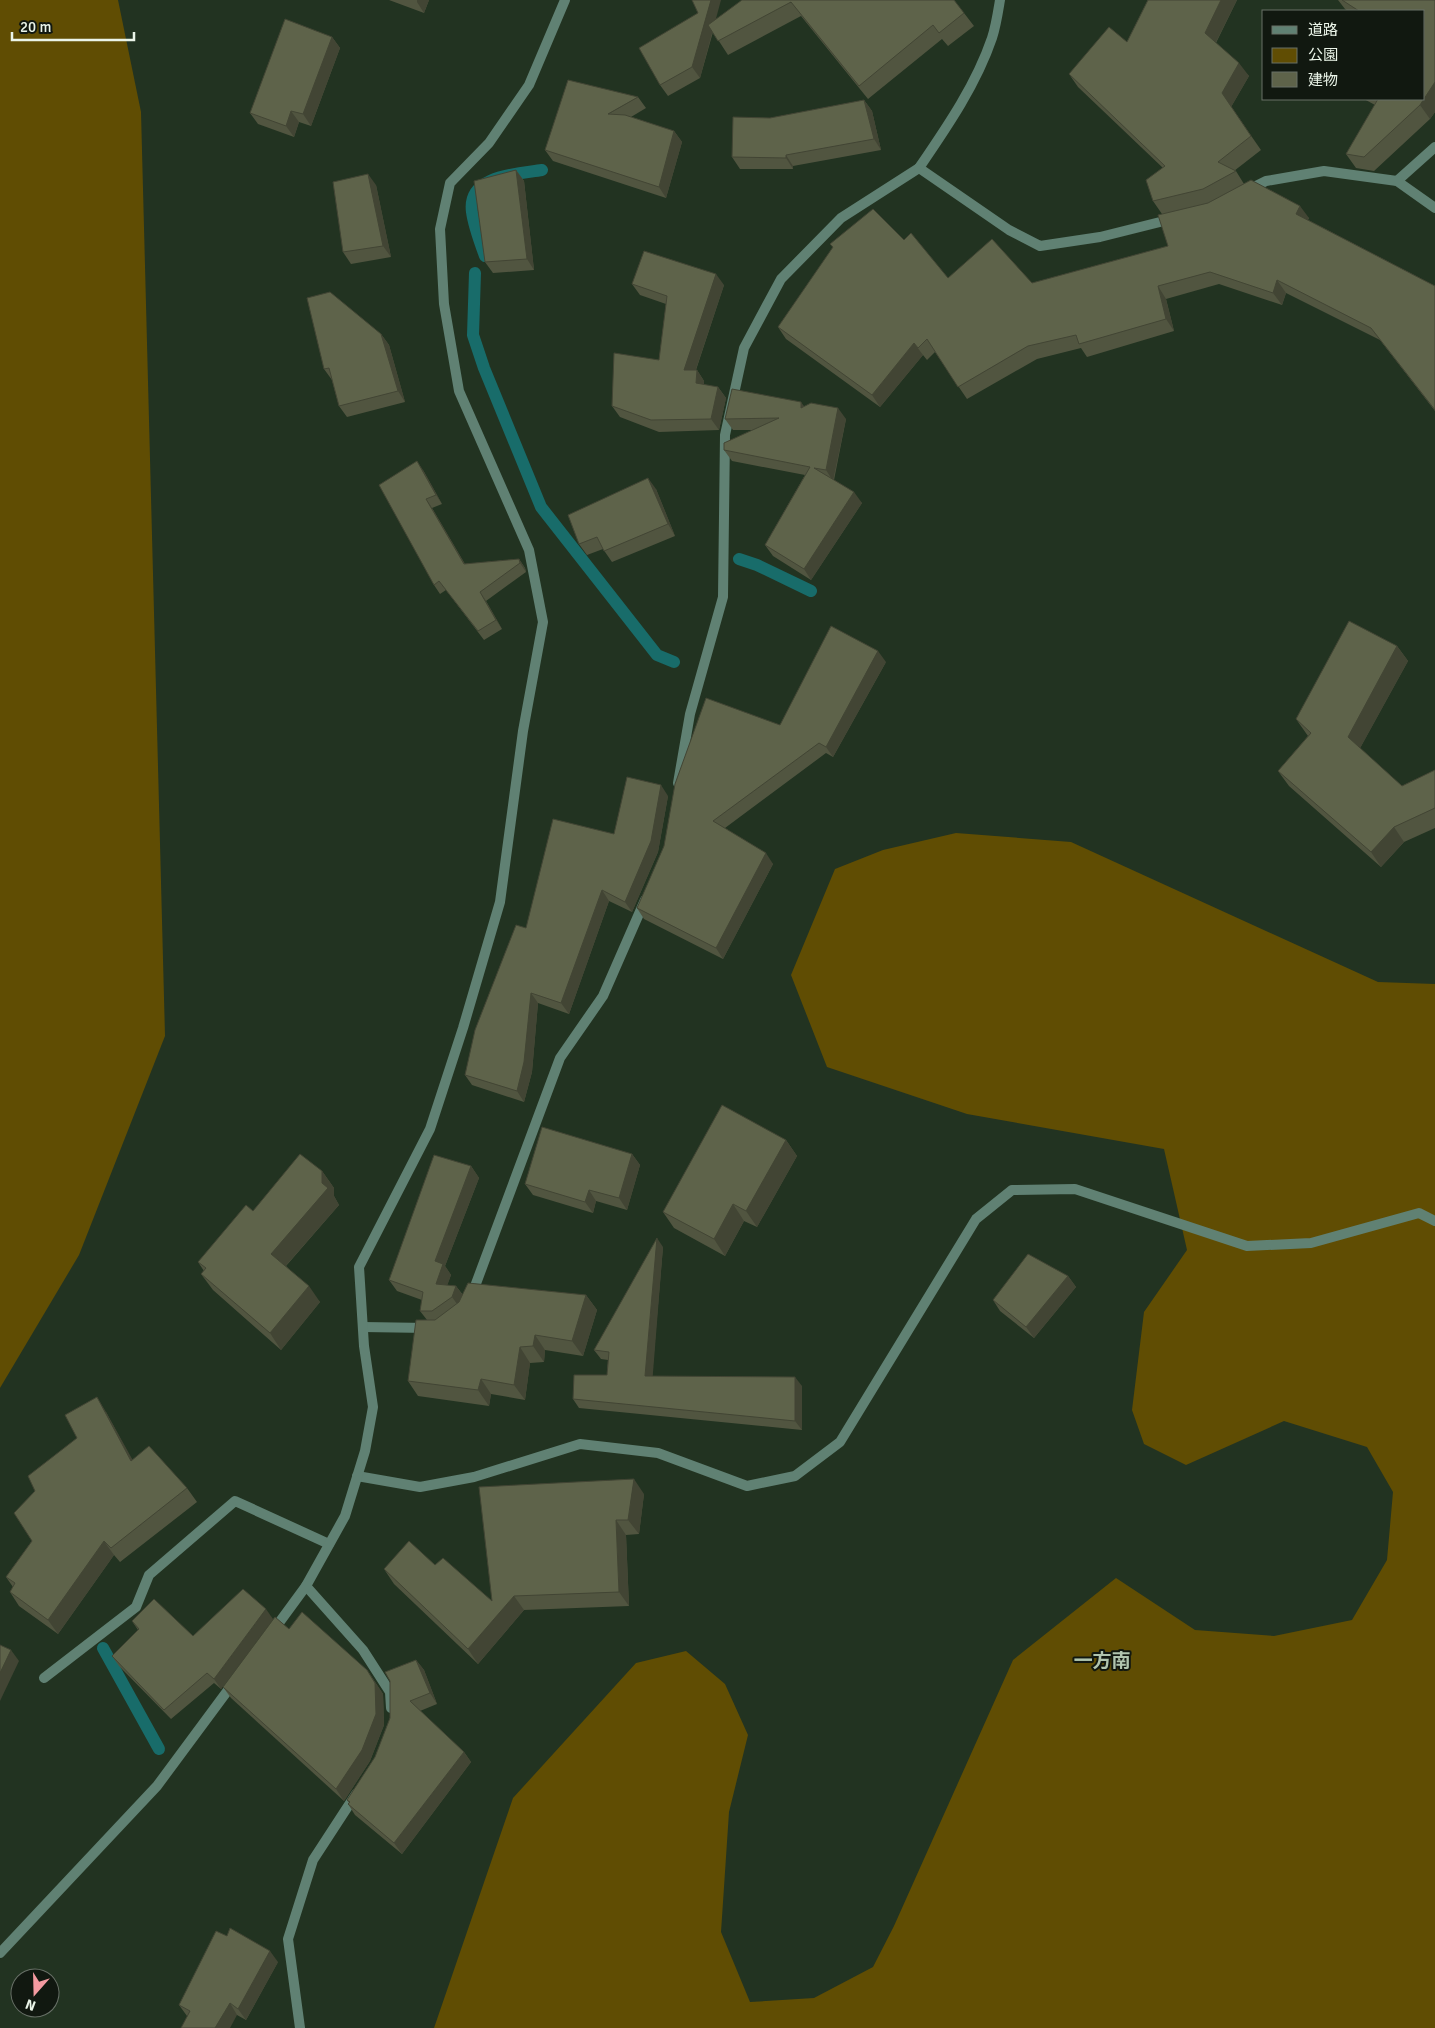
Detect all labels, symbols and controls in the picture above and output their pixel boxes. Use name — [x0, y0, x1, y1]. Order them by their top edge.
scale bar — [12, 10, 135, 42]
legend — [1262, 10, 1425, 100]
text: 20 m — [20, 18, 51, 36]
text: 道路 — [1308, 21, 1338, 39]
text: 公園 — [1308, 46, 1338, 64]
text: 建物 — [1308, 71, 1338, 89]
district label: 一方南 — [1073, 1649, 1131, 1673]
north arrow — [10, 1968, 60, 2018]
text: N — [23, 1995, 38, 2014]

